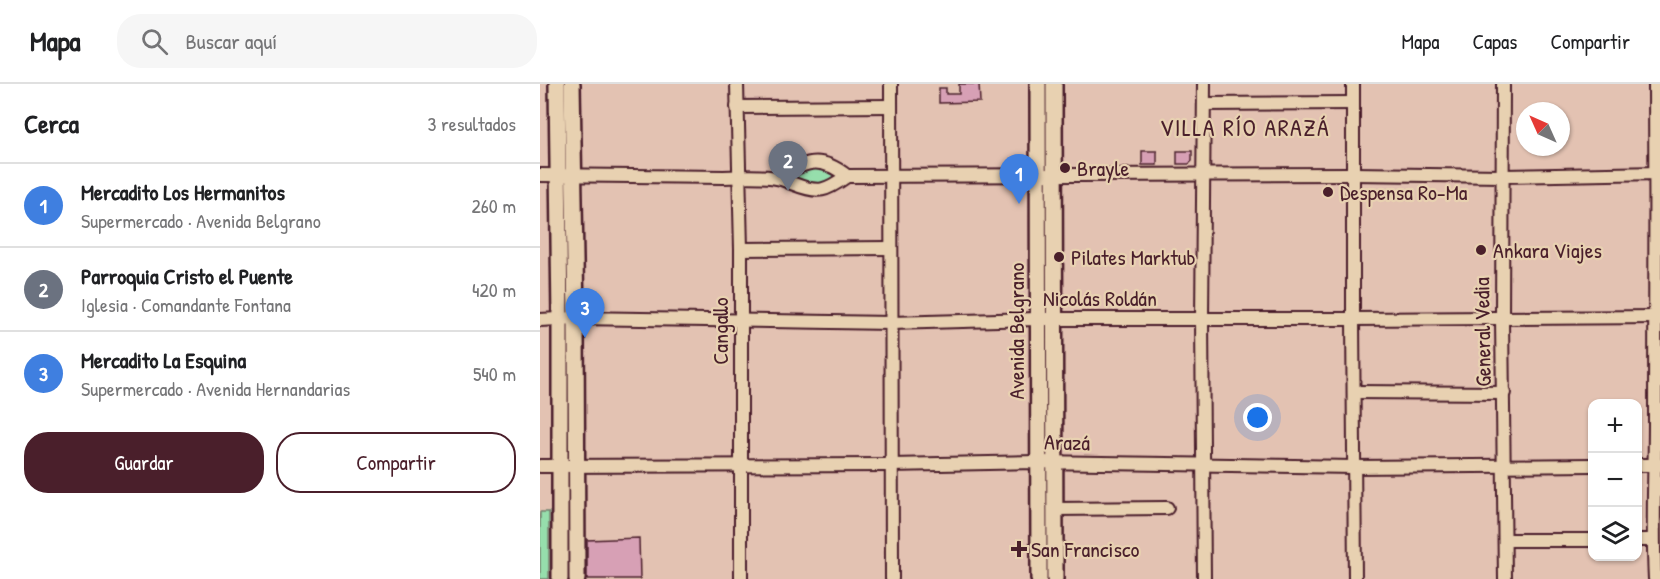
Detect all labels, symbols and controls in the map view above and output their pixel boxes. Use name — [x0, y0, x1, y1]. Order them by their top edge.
search box — [117, 14, 537, 68]
text: Mapa — [30, 22, 81, 60]
icon: search — [138, 25, 171, 58]
text: Buscar aquí — [186, 26, 277, 56]
text: Mapa — [1401, 27, 1439, 56]
text: Capas — [1472, 27, 1517, 56]
text: Compartir — [1550, 27, 1630, 56]
north arrow — [1516, 102, 1570, 156]
text: Cerca — [24, 106, 79, 141]
text: 3 resultados — [427, 110, 516, 137]
district label: VILLA RÍO ARAZÁ — [1160, 111, 1330, 143]
pin: 2 — [768, 141, 808, 191]
place label: Brayle — [1077, 153, 1129, 183]
pin: 1 — [1000, 154, 1038, 204]
marker: Brayle — [1058, 161, 1072, 175]
text: Mercadito Los Hermanitos — [81, 177, 285, 207]
place label: Despensa Ro-Ma — [1340, 177, 1468, 207]
marker: Despensa Ro-Ma — [1321, 185, 1335, 199]
text: 1 — [40, 192, 47, 219]
text: 260 m — [472, 192, 516, 219]
text: Supermercado · Avenida Belgrano — [81, 207, 321, 234]
place label: Ankara Viajes — [1493, 235, 1602, 265]
place label: Pilates Marktub — [1071, 242, 1196, 272]
marker: Ankara Viajes — [1474, 243, 1488, 257]
marker: Pilates Marktub — [1052, 250, 1066, 264]
text: Parroquia Cristo el Puente — [81, 261, 293, 291]
street label: Avenida Belgrano — [1001, 262, 1031, 399]
text: 2 — [39, 276, 48, 303]
text: 420 m — [472, 276, 516, 303]
street label: General Vedia — [1466, 277, 1498, 387]
street label: Nicolás Roldán — [1043, 283, 1157, 313]
pin: 3 — [566, 288, 604, 338]
text: Iglesia · Comandante Fontana — [81, 291, 291, 318]
street label: Cangallo — [705, 297, 735, 365]
text: Mercadito La Esquina — [81, 345, 246, 375]
text: 3 — [39, 360, 48, 387]
text: 540 m — [473, 360, 516, 387]
text: Supermercado · Avenida Hernandarias — [81, 375, 350, 402]
map controls — [1588, 399, 1642, 561]
button: + — [1588, 399, 1642, 453]
your location — [1243, 403, 1272, 432]
street label: Arazá — [1044, 427, 1091, 457]
button: Guardar — [24, 432, 264, 493]
button: Compartir — [276, 432, 516, 493]
button: − — [1588, 453, 1642, 507]
button: layers — [1588, 507, 1642, 561]
place label: San Francisco — [1031, 534, 1139, 564]
marker: San Francisco — [1012, 542, 1026, 556]

